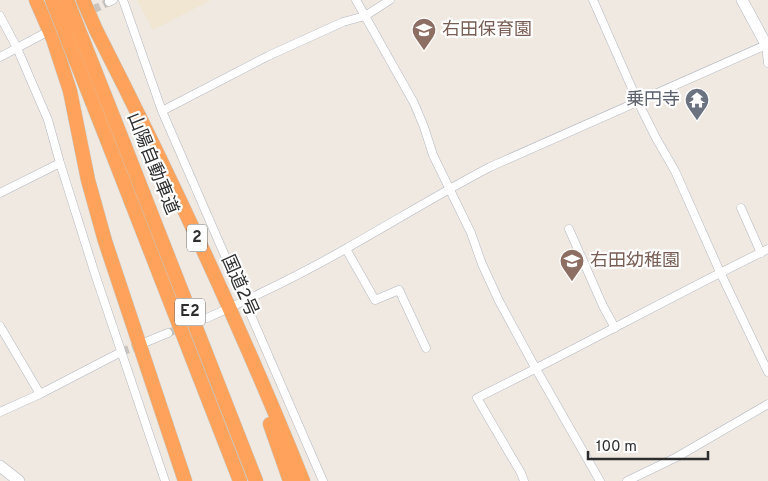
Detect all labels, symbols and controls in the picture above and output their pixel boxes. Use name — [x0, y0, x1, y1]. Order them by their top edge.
school or university icon: 右田保育園 — [411, 17, 437, 51]
place label: 右田保育園 — [442, 19, 532, 42]
temple icon: 乗円寺 — [684, 87, 710, 121]
place label: 乗円寺 — [626, 89, 680, 112]
street label: 山陽自動車道 — [121, 110, 183, 218]
road number: 2 — [187, 224, 207, 252]
school or university icon: 右田幼稚園 — [559, 248, 585, 282]
place label: 右田幼稚園 — [590, 250, 680, 273]
street label: 国道2号 — [215, 252, 263, 320]
road number: E2 — [175, 298, 205, 326]
scale bar — [588, 428, 708, 460]
text: 100 m — [596, 438, 637, 457]

